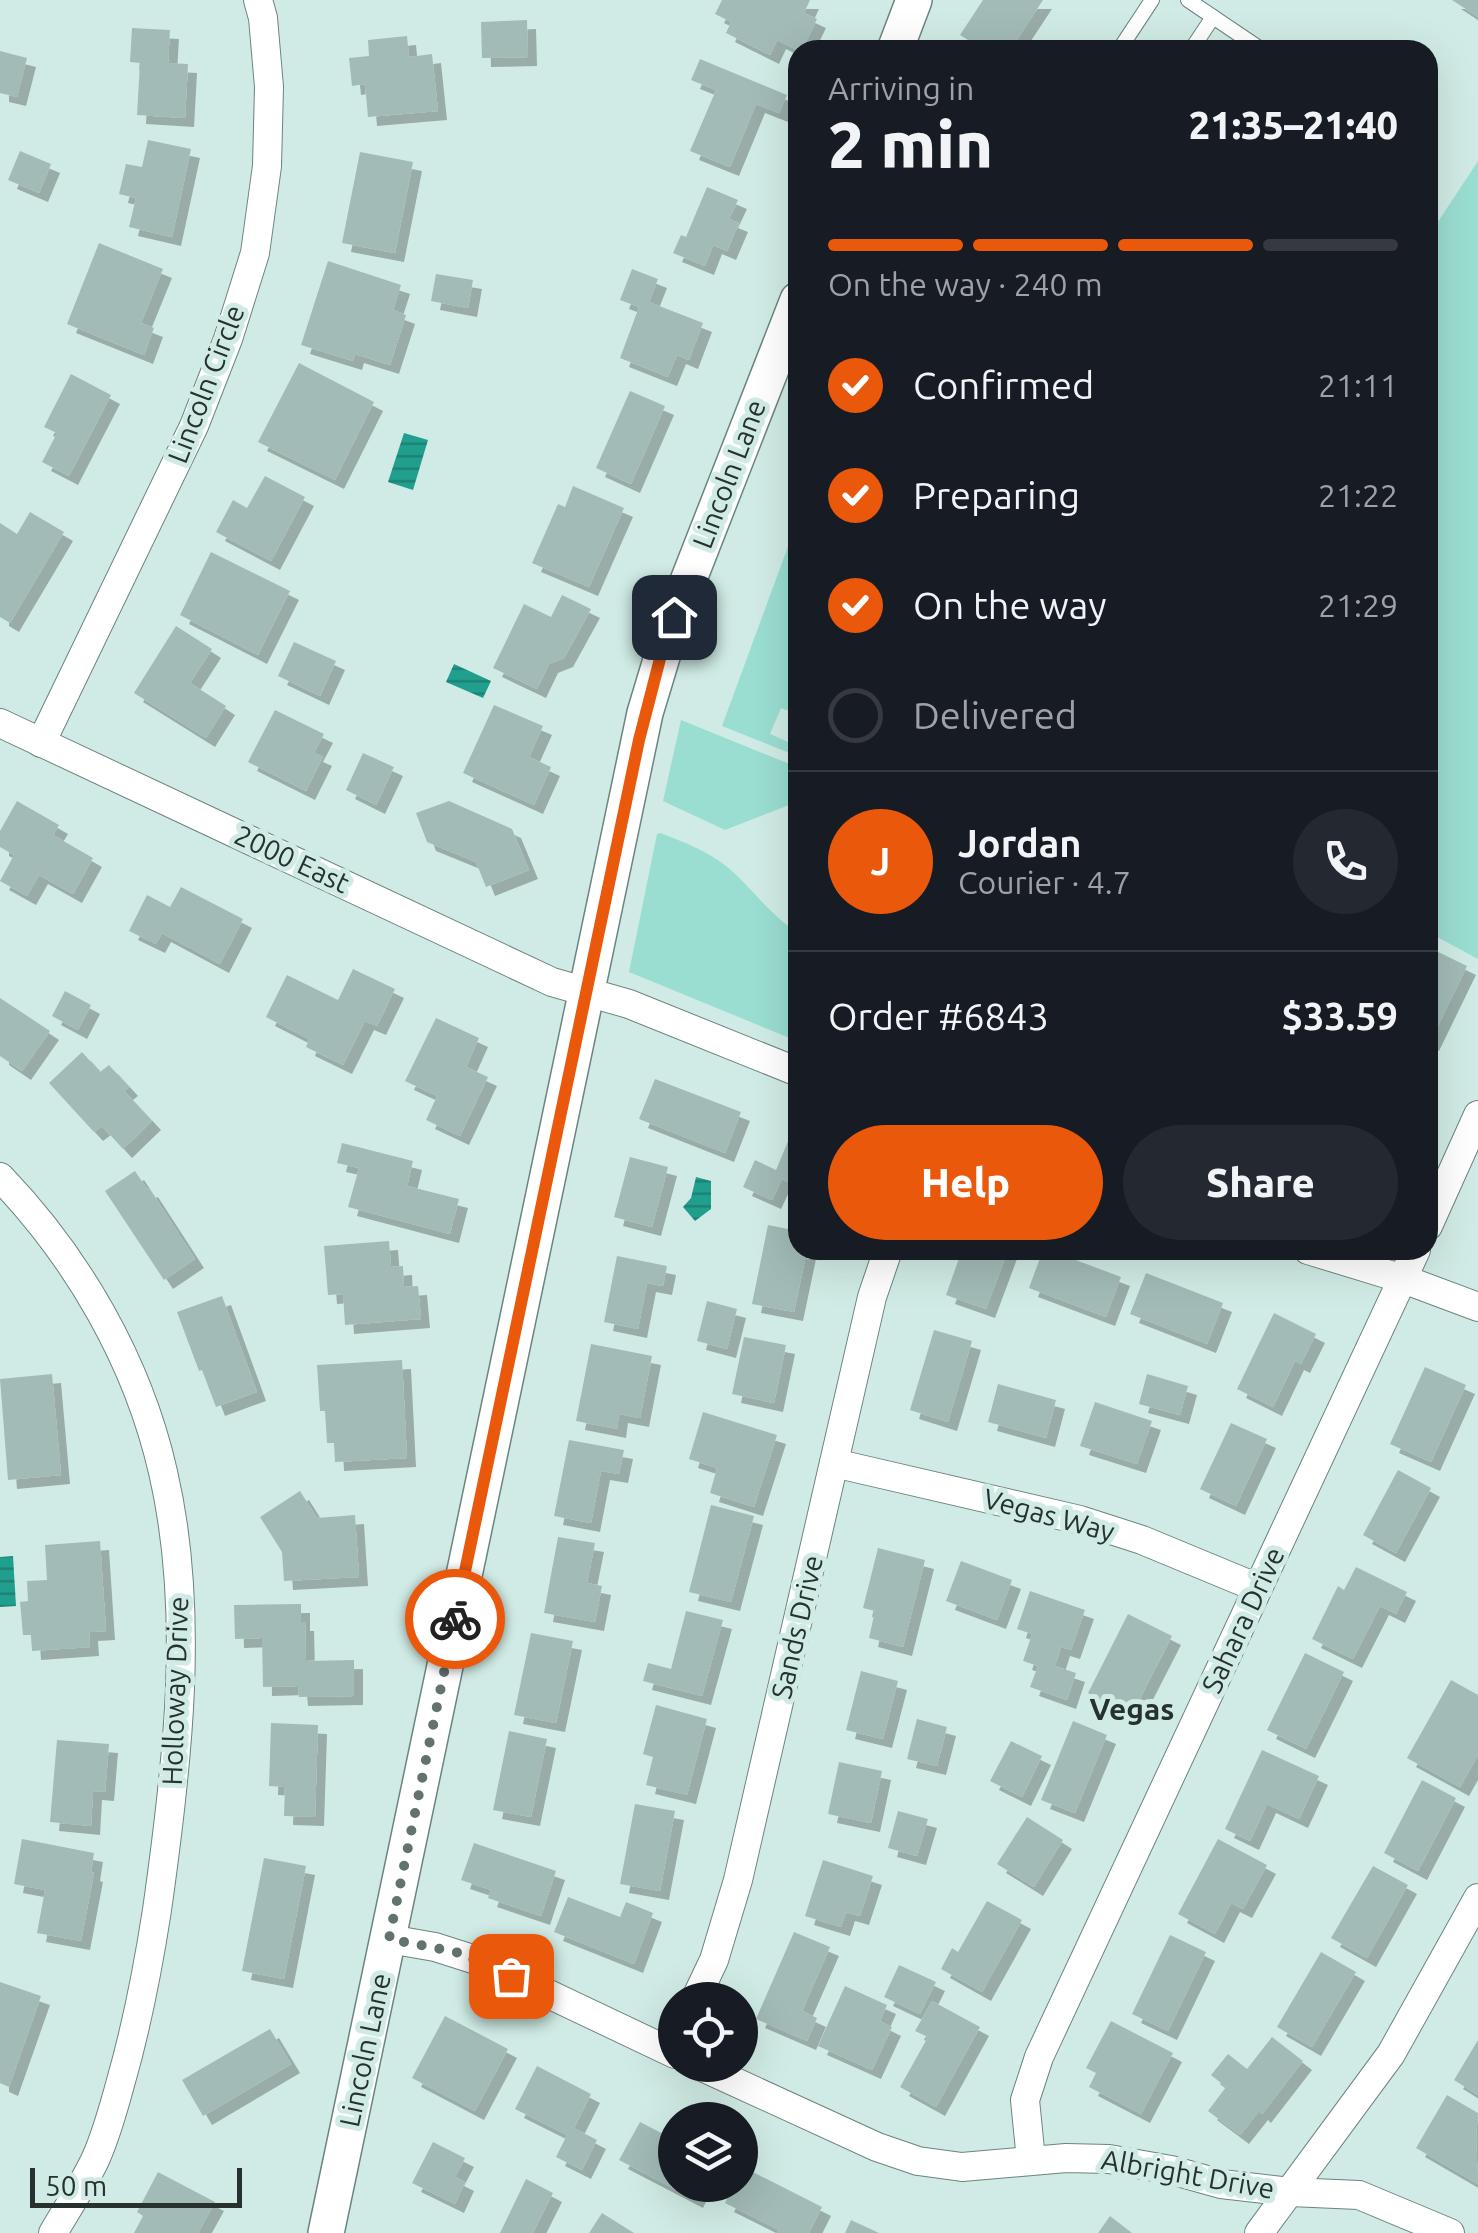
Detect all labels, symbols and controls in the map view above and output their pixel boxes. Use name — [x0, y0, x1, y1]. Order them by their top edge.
text: Arriving in — [828, 70, 974, 106]
text: 21:35–21:40 — [1189, 104, 1398, 146]
text: 2 min — [828, 107, 993, 180]
text: On the way · 240 m — [828, 266, 1103, 302]
street label: Lincoln Circle — [161, 301, 250, 467]
icon: check — [828, 358, 883, 413]
text: Confirmed — [913, 364, 1094, 406]
text: 21:11 — [1318, 367, 1398, 403]
street label: Lincoln Lane — [686, 395, 771, 552]
icon: check — [828, 468, 883, 523]
text: Preparing — [913, 474, 1080, 516]
text: 21:22 — [1318, 477, 1398, 513]
pin — [632, 575, 717, 660]
icon: check — [828, 578, 883, 633]
text: On the way — [913, 584, 1106, 626]
text: 21:29 — [1318, 587, 1398, 623]
icon: home — [647, 590, 702, 645]
text: Delivered — [913, 694, 1077, 736]
button: phone — [1293, 809, 1398, 914]
street label: 2000 East — [230, 819, 354, 899]
text: Jordan — [958, 822, 1082, 864]
text: J — [871, 840, 890, 882]
text: Courier · 4.7 — [958, 864, 1131, 900]
text: Order #6843 — [828, 995, 1049, 1037]
text: $33.59 — [1281, 995, 1398, 1037]
button: Help — [828, 1125, 1103, 1240]
button: Share — [1123, 1125, 1398, 1240]
street label: Vegas Way — [980, 1482, 1118, 1547]
street label: Sahara Drive — [1195, 1542, 1290, 1698]
street label: Sands Drive — [765, 1552, 828, 1702]
courier — [405, 1569, 505, 1669]
icon: bike — [428, 1592, 483, 1647]
street label: Holloway Drive — [156, 1596, 193, 1786]
district label: Vegas — [1090, 1692, 1174, 1726]
pin — [469, 1934, 554, 2019]
icon: bag — [484, 1949, 539, 2004]
street label: Lincoln Lane — [333, 1970, 396, 2130]
map controls — [658, 1982, 758, 2202]
button: locate — [658, 1982, 758, 2082]
button: layers — [658, 2102, 758, 2202]
street label: Albright Drive — [1099, 2143, 1277, 2204]
scale bar — [30, 2163, 242, 2208]
text: 50 m — [45, 2170, 107, 2201]

